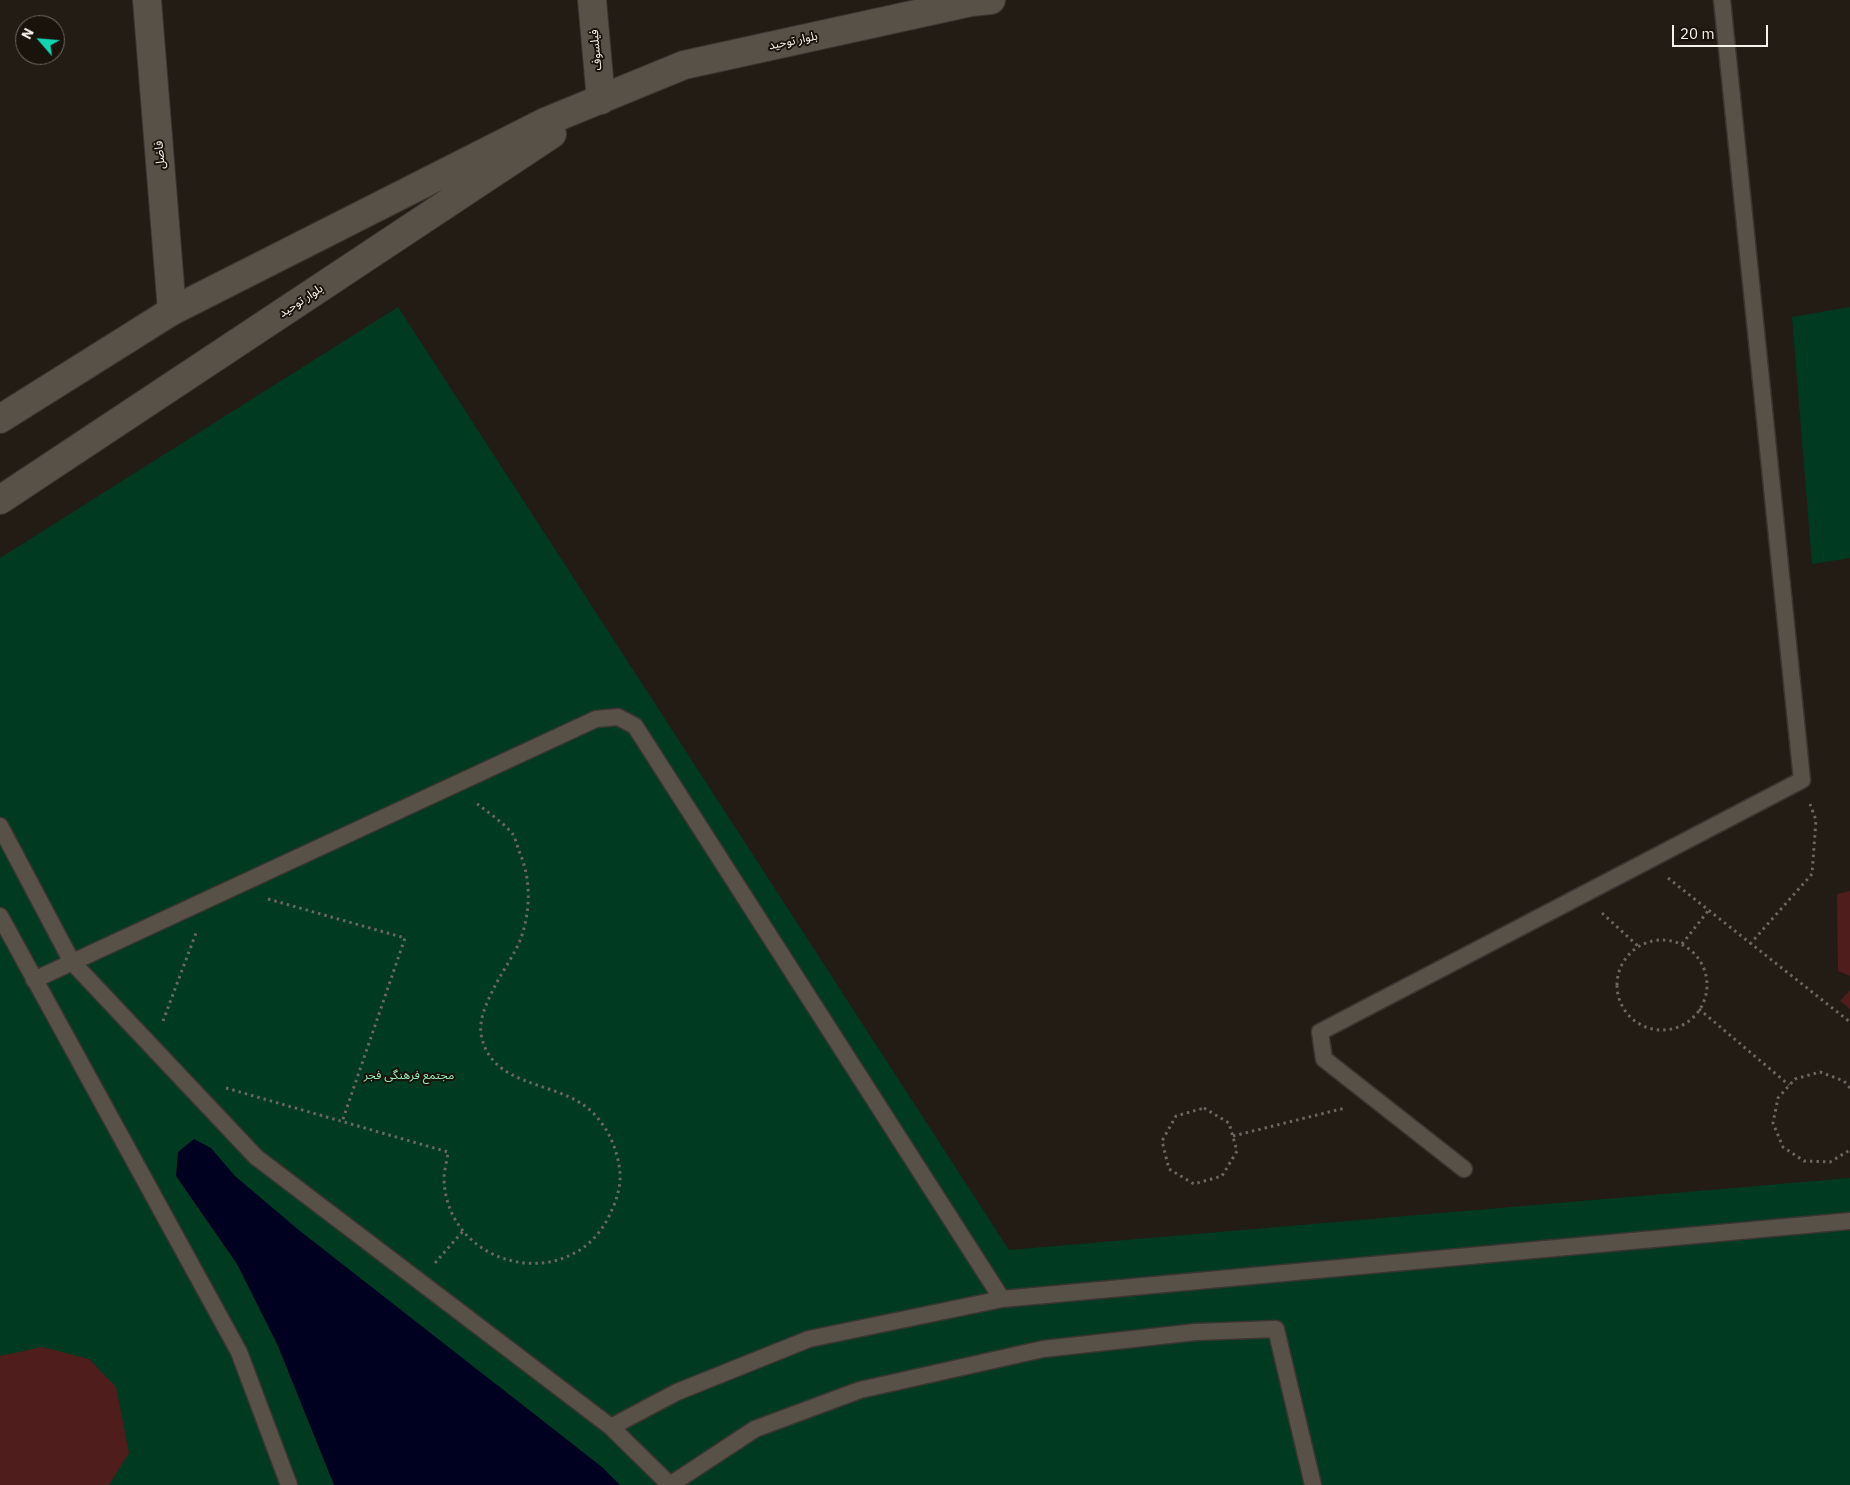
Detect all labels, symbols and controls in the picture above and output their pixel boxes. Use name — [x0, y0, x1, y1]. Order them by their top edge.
north arrow — [15, 15, 65, 65]
scale bar — [1675, 15, 1771, 47]
text: 20 m — [1680, 24, 1715, 43]
text: N — [17, 25, 38, 42]
street label: فیلسوف — [587, 29, 605, 71]
street label: بلوار توحید — [767, 29, 819, 53]
street label: فاضل — [152, 140, 168, 170]
street label: بلوار توحید — [276, 281, 326, 321]
park label: مجتمع فرهنگی فجر — [364, 1069, 454, 1083]

